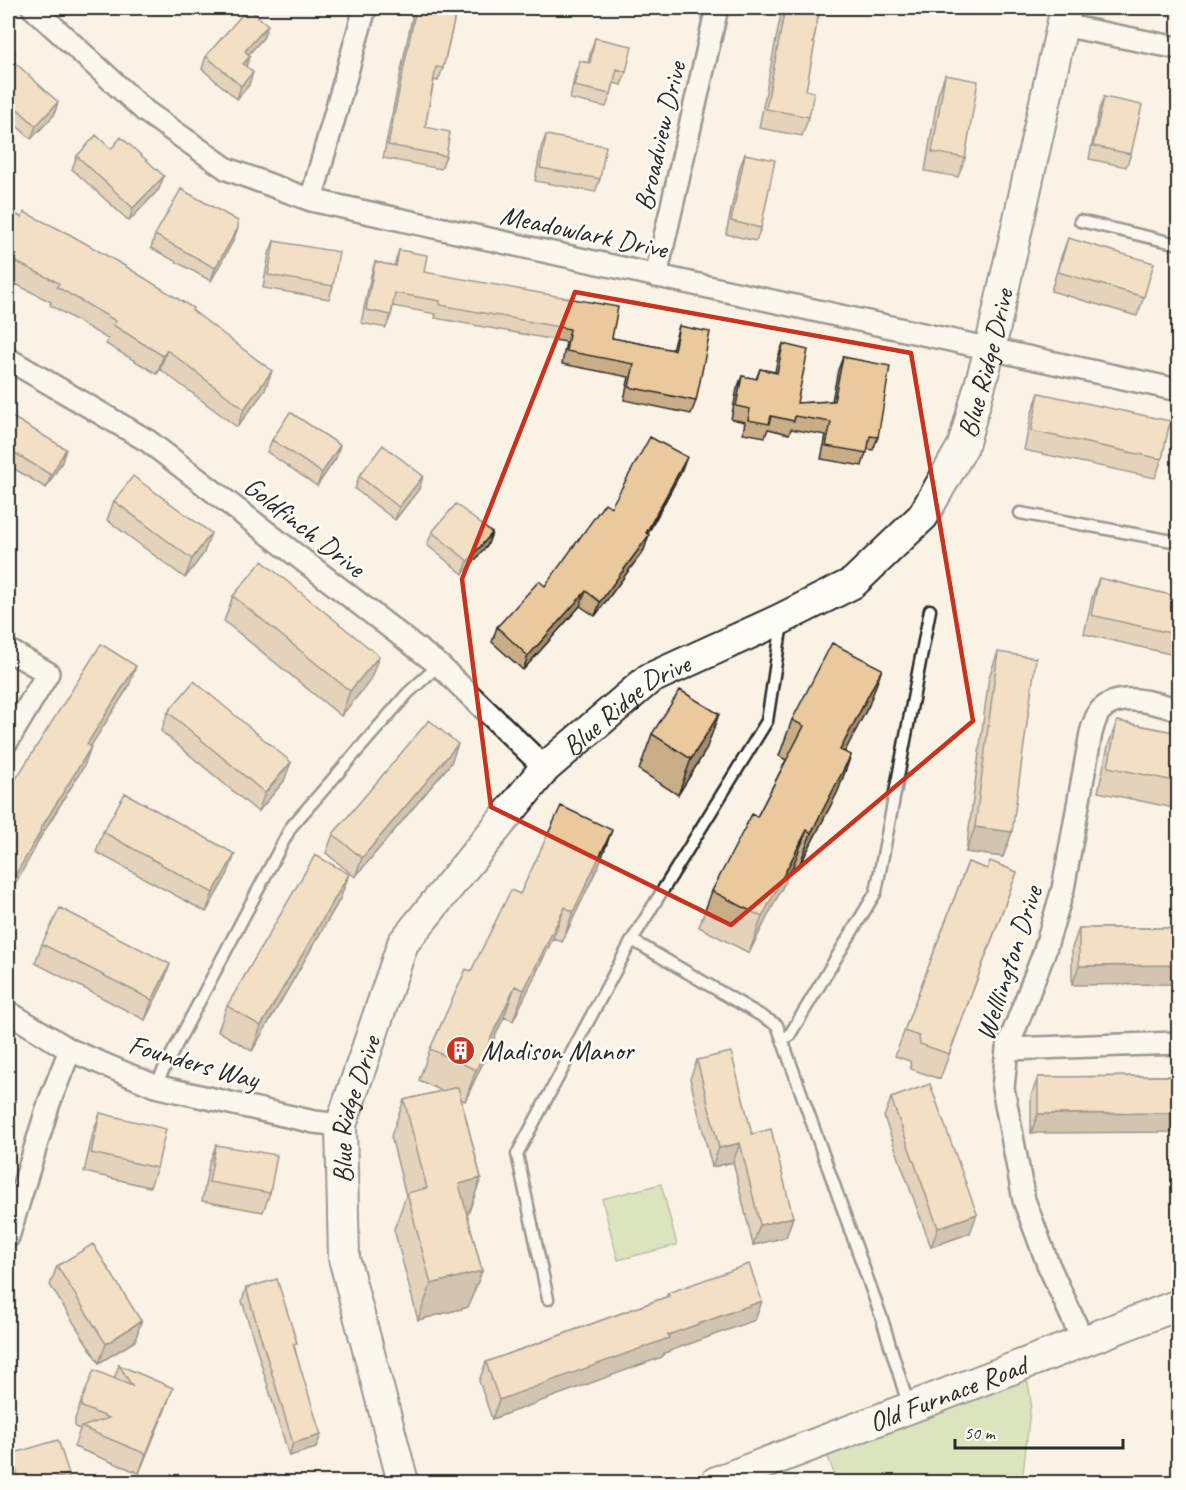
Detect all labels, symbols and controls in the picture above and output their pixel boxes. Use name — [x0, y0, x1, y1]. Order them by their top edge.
street label: Broadview Drive — [625, 57, 694, 214]
street label: Meadowlark Drive — [497, 197, 672, 267]
street label: Blue Ridge Drive — [949, 284, 1021, 441]
street label: Goldfinch Drive — [237, 468, 374, 586]
street label: Blue Ridge Drive — [555, 645, 697, 764]
street label: Welllington Drive — [967, 880, 1050, 1045]
street label: Founders Way — [125, 1026, 265, 1097]
street label: Blue Ridge Drive — [324, 1029, 389, 1184]
place label: Madison Manor — [481, 1033, 635, 1068]
building icon: Madison Manor — [444, 1034, 476, 1066]
street label: Old Furnace Road — [864, 1346, 1035, 1440]
scale bar — [955, 1412, 1123, 1450]
text: 50 m — [964, 1422, 997, 1444]

